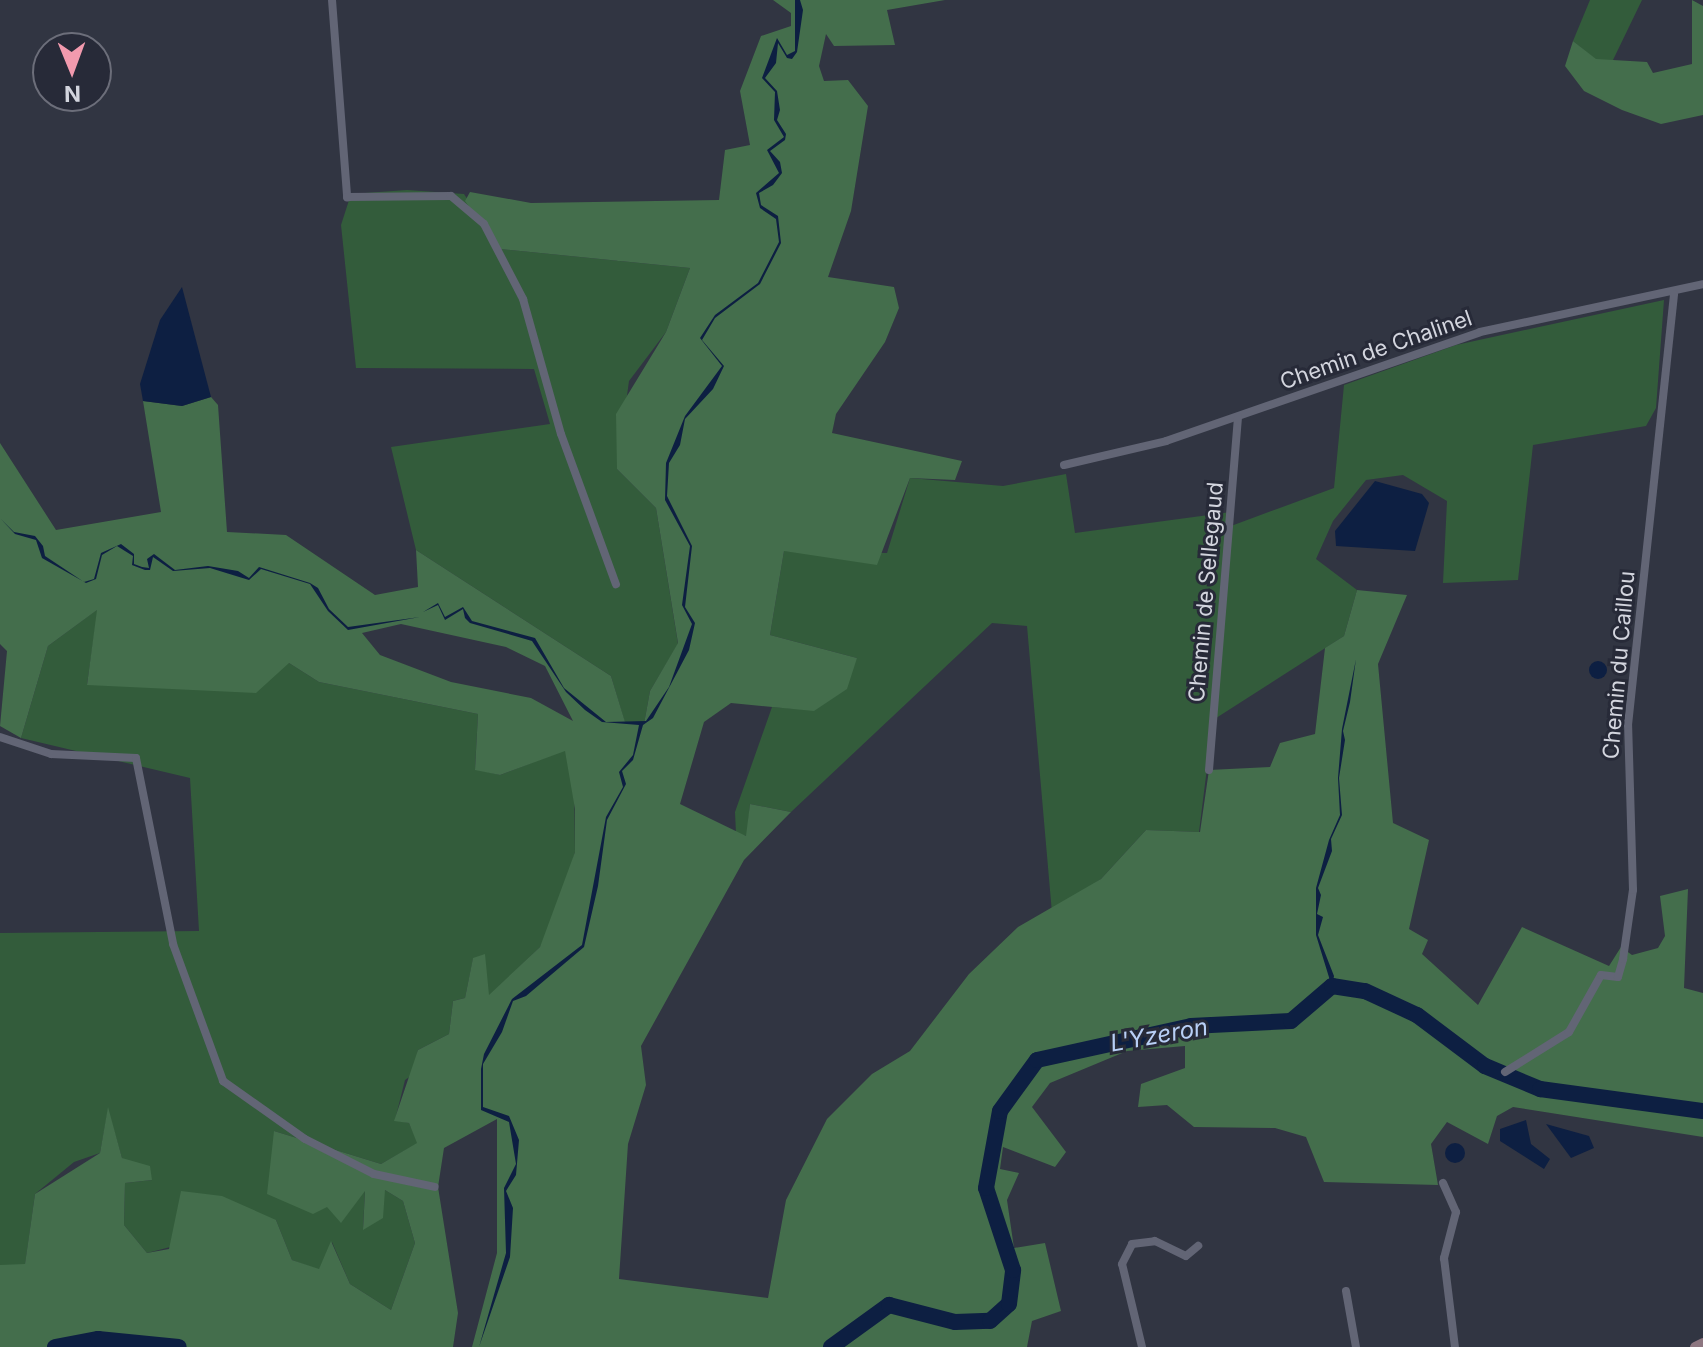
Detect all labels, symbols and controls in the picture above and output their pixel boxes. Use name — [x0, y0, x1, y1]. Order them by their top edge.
north arrow — [32, 32, 112, 112]
text: N — [64, 81, 81, 107]
street label: Chemin de Chalinel — [1276, 305, 1476, 395]
street label: Chemin de Sellegaud — [1183, 481, 1229, 703]
street label: Chemin du Caillou — [1598, 570, 1640, 760]
water label: L'Yzeron — [1108, 1012, 1210, 1058]

